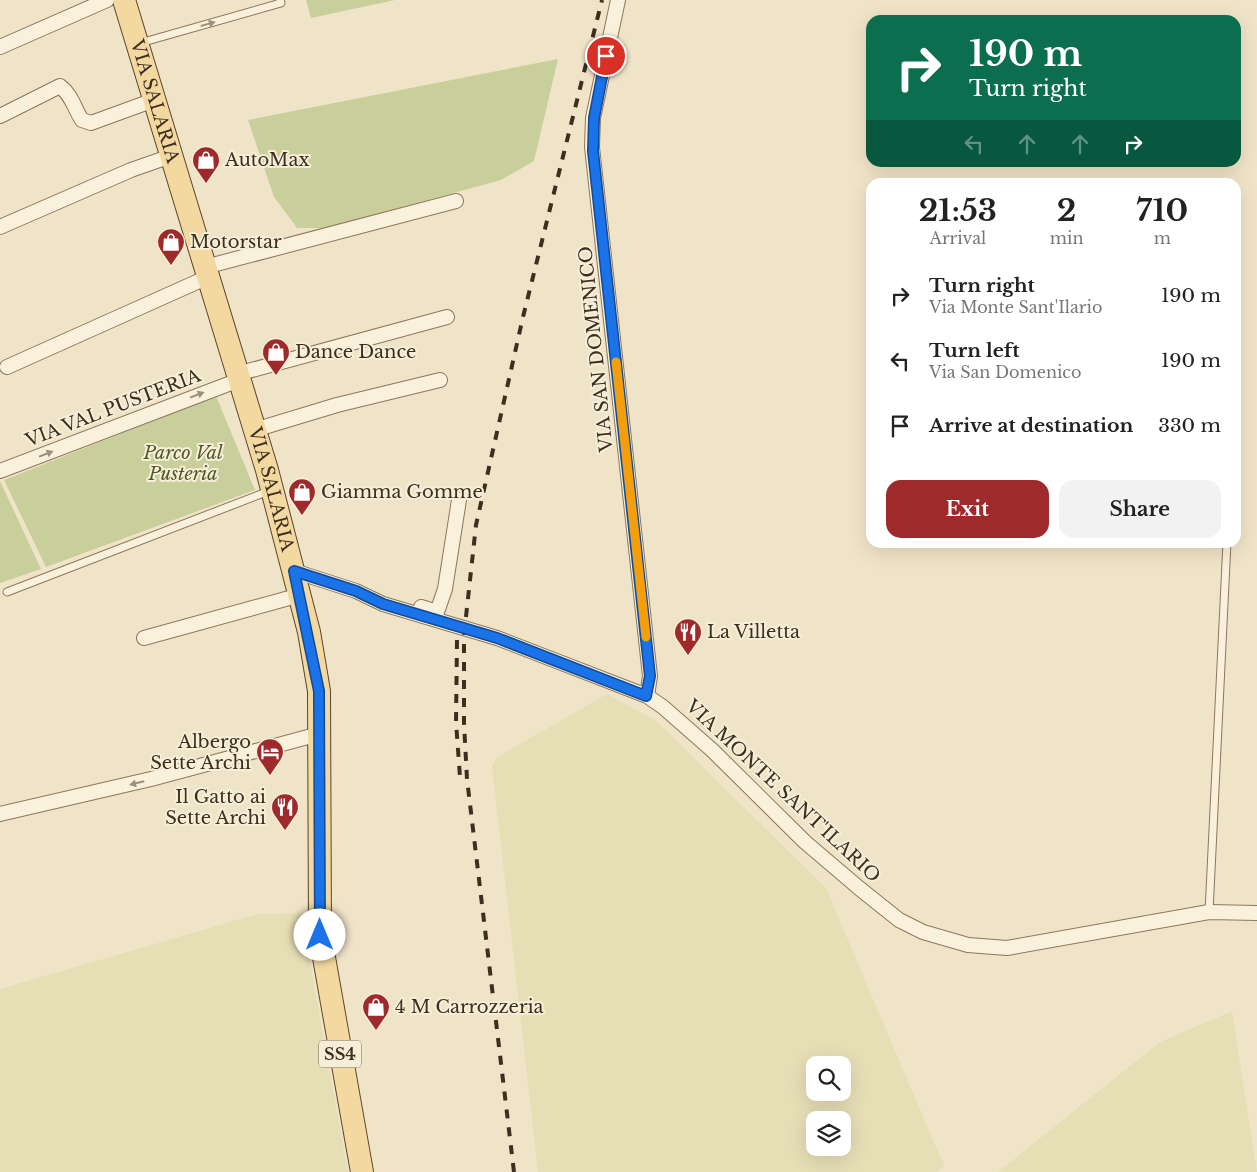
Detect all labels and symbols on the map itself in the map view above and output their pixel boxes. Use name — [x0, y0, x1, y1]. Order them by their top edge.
one-way arrow — [200, 19, 215, 27]
pin — [585, 35, 627, 77]
street label: VIA SALARIA — [125, 36, 184, 167]
shop icon: AutoMax — [191, 145, 221, 184]
place label: AutoMax — [224, 149, 309, 171]
shop icon: Motorstar — [156, 227, 186, 266]
place label: Motorstar — [190, 231, 282, 253]
street label: VIA SAN DOMENICO — [574, 245, 618, 454]
shop icon: Dance Dance — [261, 337, 291, 376]
place label: Dance Dance — [295, 341, 416, 363]
street label: VIA VAL PUSTERIA — [21, 364, 205, 452]
one-way arrow — [190, 391, 205, 399]
street label: VIA SALARIA — [243, 424, 299, 555]
park label: Parco Val Pusteria — [142, 442, 223, 485]
one-way arrow — [38, 450, 53, 457]
shop icon: Giamma Gomme — [287, 477, 317, 516]
place label: Giamma Gomme — [321, 481, 483, 503]
restaurant icon: La Villetta — [673, 617, 703, 656]
place label: La Villetta — [707, 621, 800, 643]
street label: VIA MONTE SANT'ILARIO — [681, 694, 885, 887]
place label: Albergo Sette Archi — [150, 731, 251, 774]
hotel icon: Albergo Sette Archi — [255, 737, 285, 776]
one-way arrow — [129, 779, 144, 787]
place label: Il Gatto ai Sette Archi — [165, 786, 266, 829]
restaurant icon: Il Gatto ai Sette Archi — [270, 792, 300, 831]
position arrow — [293, 908, 345, 960]
shop icon: 4 M Carrozzeria — [361, 992, 391, 1031]
place label: 4 M Carrozzeria — [395, 996, 544, 1018]
road number: SS4 — [319, 1040, 361, 1068]

